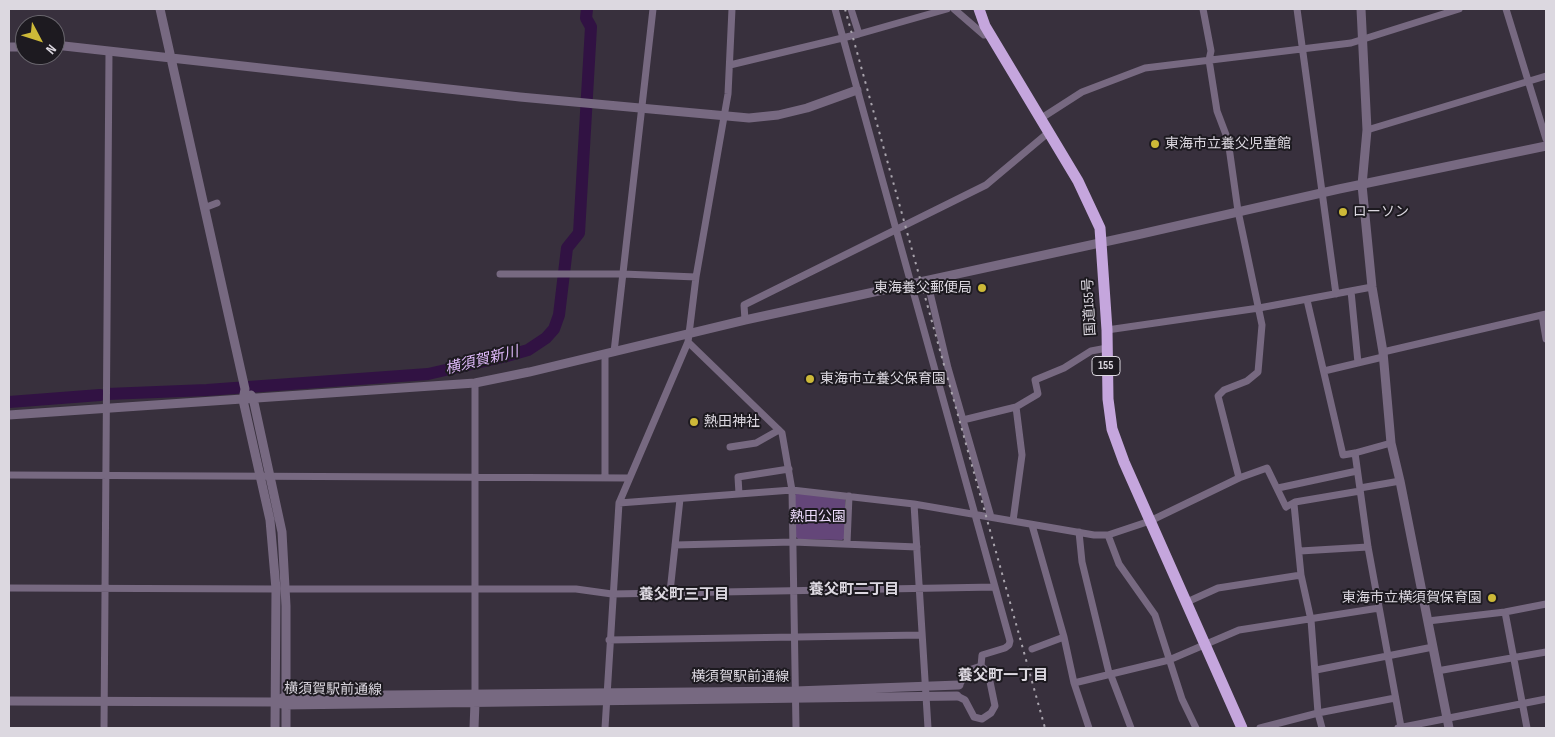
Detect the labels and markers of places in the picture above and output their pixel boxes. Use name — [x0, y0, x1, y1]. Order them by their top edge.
place label: 東海市立養父児童館 — [1165, 136, 1291, 152]
marker: 東海市立養父児童館 — [1149, 138, 1161, 150]
place label: ローソン — [1353, 204, 1409, 220]
marker: ローソン — [1337, 206, 1349, 218]
place label: 東海養父郵便局 — [874, 280, 972, 296]
marker: 東海養父郵便局 — [976, 282, 988, 294]
place label: 東海市立養父保育園 — [820, 371, 946, 387]
marker: 東海市立養父保育園 — [804, 373, 816, 385]
place label: 熱田神社 — [704, 414, 760, 430]
marker: 熱田神社 — [688, 416, 700, 428]
place label: 東海市立横須賀保育園 — [1342, 590, 1482, 606]
marker: 東海市立横須賀保育園 — [1486, 592, 1498, 604]

